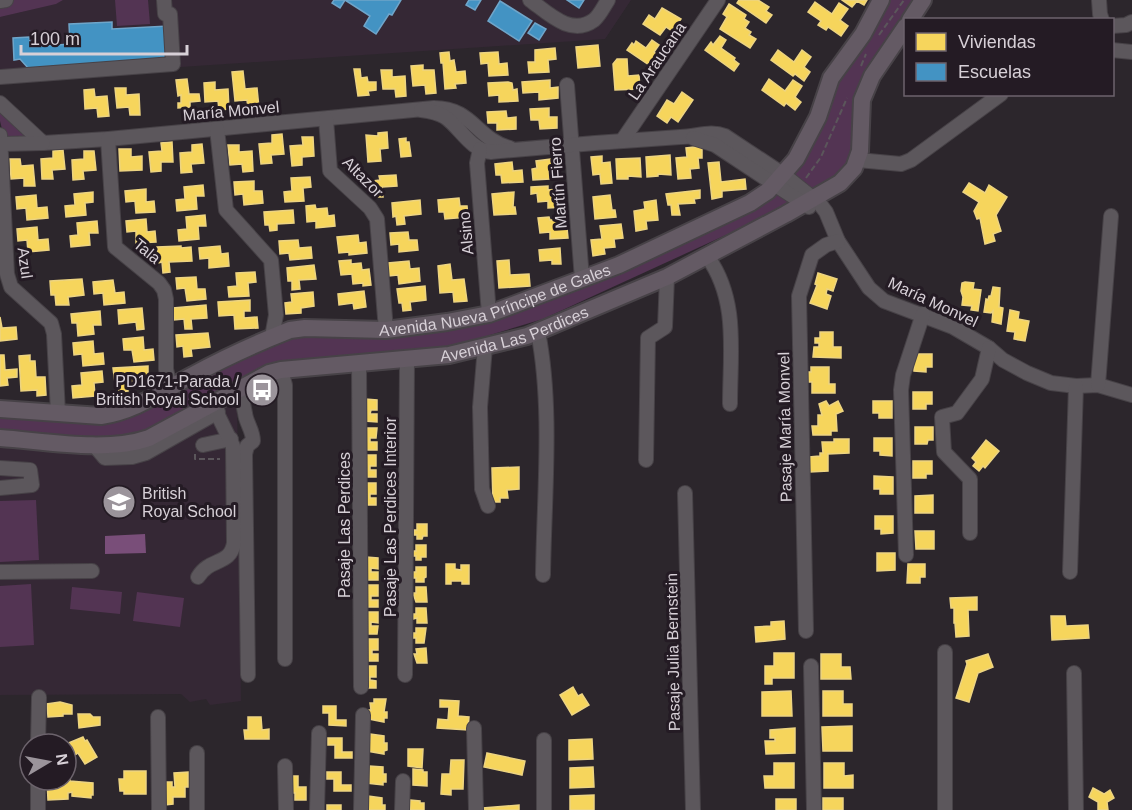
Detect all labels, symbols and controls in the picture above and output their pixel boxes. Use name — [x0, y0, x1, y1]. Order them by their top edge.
scale bar — [21, 18, 188, 56]
legend — [904, 18, 1114, 96]
street label: La Araucana — [625, 19, 689, 103]
text: 100 m — [30, 29, 80, 49]
text: Viviendas — [958, 32, 1036, 52]
text: Escuelas — [958, 62, 1031, 82]
street label: María Monvel — [182, 98, 280, 124]
street label: Martín Fierro — [546, 137, 570, 229]
street label: Altazor — [339, 153, 387, 201]
street label: Alsino — [456, 210, 476, 255]
street label: Tala — [130, 235, 164, 267]
street label: Azul — [14, 246, 36, 280]
street label: Avenida Nueva Príncipe de Gales — [379, 261, 613, 339]
street label: María Monvel — [885, 274, 981, 330]
street label: Avenida Las Perdices — [439, 303, 591, 364]
street label: Pasaje María Monvel — [775, 352, 795, 502]
bus stop icon: PD1671-Parada / British Royal School — [244, 372, 280, 408]
place label: PD1671-Parada / British Royal School — [96, 373, 240, 408]
street label: Pasaje Las Perdices Interior — [382, 416, 399, 617]
street label: Pasaje Las Perdices — [336, 452, 353, 598]
school or university icon: British Royal School — [101, 484, 137, 520]
place label: British Royal School — [142, 485, 236, 520]
street label: Pasaje Julia Bernstein — [663, 573, 683, 731]
north arrow — [18, 732, 78, 792]
text: N — [53, 752, 72, 767]

